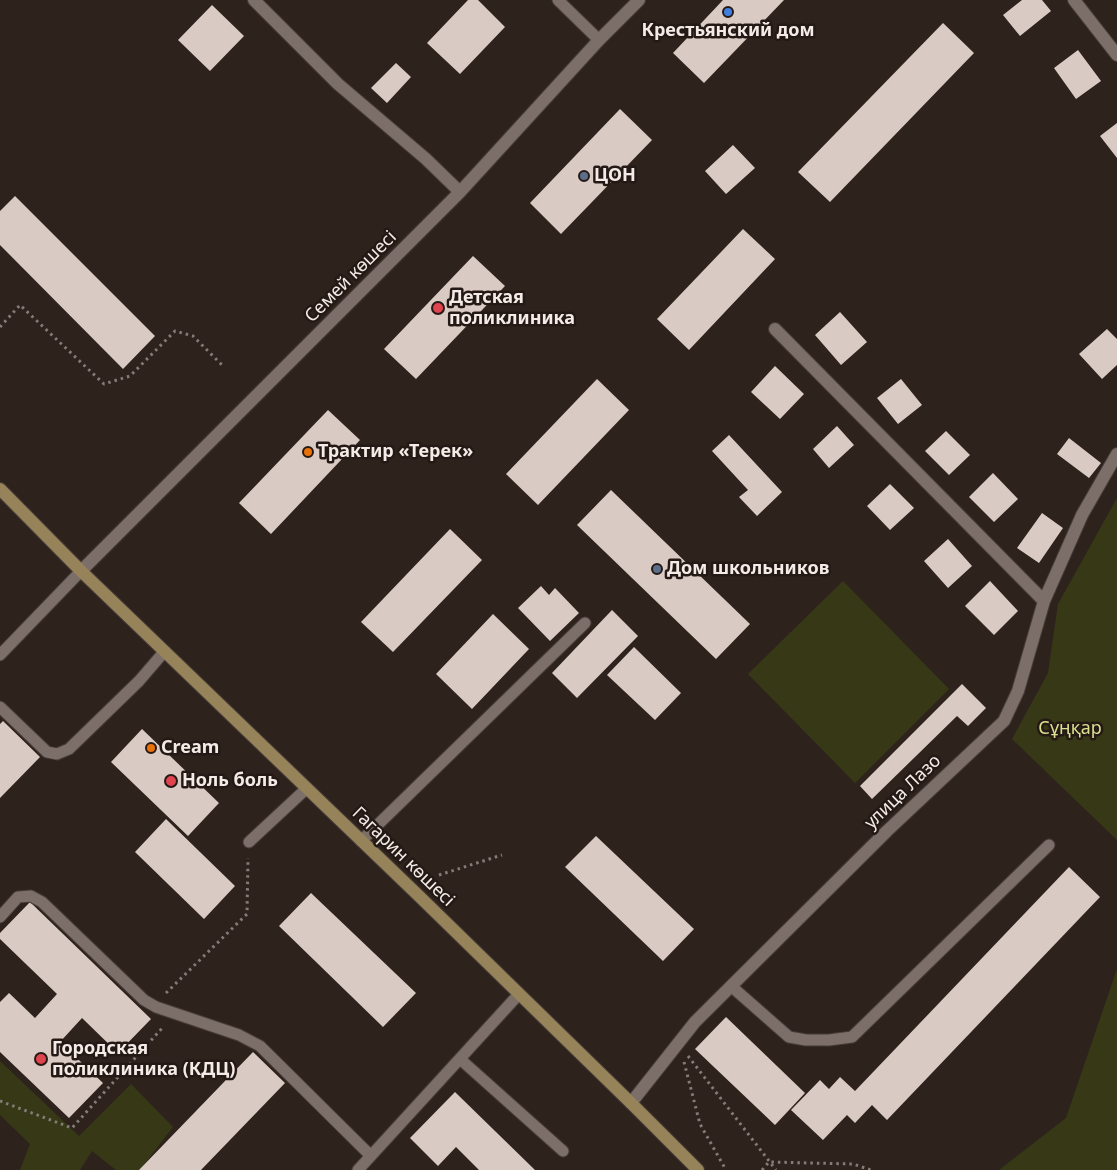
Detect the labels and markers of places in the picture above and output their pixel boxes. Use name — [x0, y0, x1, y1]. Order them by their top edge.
marker: Крестьянский дом — [722, 6, 734, 18]
place label: Крестьянский дом — [641, 20, 815, 42]
place label: ЦОН — [594, 165, 636, 187]
marker: ЦОН — [578, 170, 590, 182]
place label: Детская поликлиника — [449, 287, 575, 330]
marker: Детская поликлиника — [431, 301, 445, 315]
place label: Трактир «Терек» — [318, 441, 473, 463]
marker: Трактир «Терек» — [302, 446, 314, 458]
place label: Дом школьников — [667, 558, 829, 580]
marker: Дом школьников — [651, 563, 663, 575]
place label: Cream — [161, 737, 219, 759]
marker: Cream — [145, 742, 157, 754]
place label: Ноль боль — [182, 770, 278, 792]
marker: Ноль боль — [164, 774, 178, 788]
place label: Городская поликлиника (КДЦ) — [52, 1038, 235, 1080]
marker: Городская поликлиника (КДЦ) — [34, 1052, 48, 1066]

